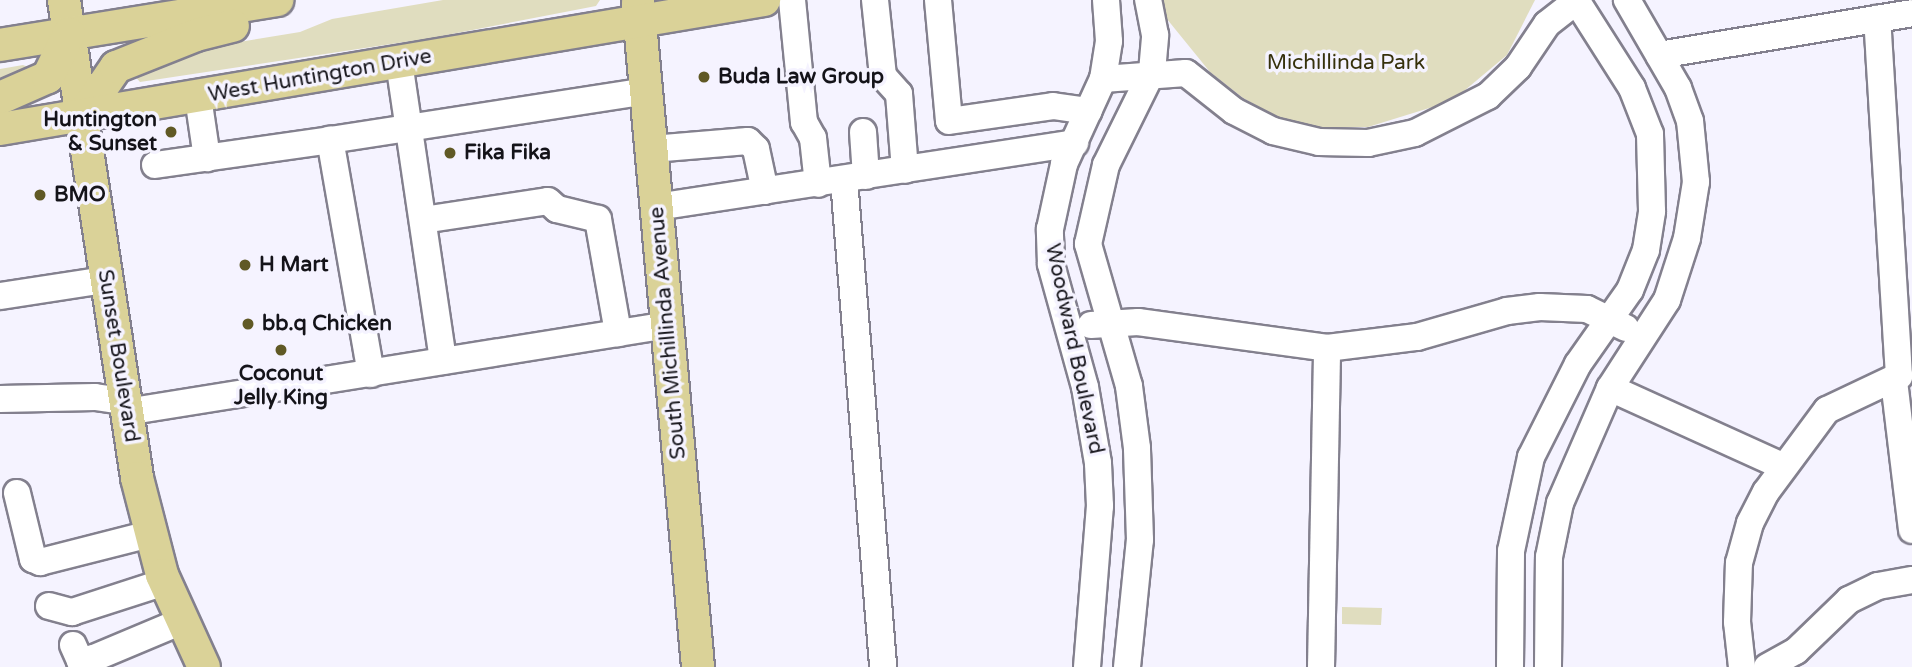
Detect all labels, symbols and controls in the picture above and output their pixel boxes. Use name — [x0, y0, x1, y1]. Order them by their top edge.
street label: West Huntington Drive — [206, 44, 434, 108]
park label: Michillinda Park — [1267, 50, 1425, 76]
place label: Buda Law Group — [718, 64, 884, 90]
marker: Buda Law Group — [696, 69, 712, 85]
place label: Huntington & Sunset — [43, 107, 157, 157]
marker: Huntington & Sunset — [163, 124, 179, 140]
place label: Fika Fika — [464, 140, 551, 166]
marker: Fika Fika — [442, 145, 458, 161]
place label: BMO — [54, 182, 106, 208]
marker: BMO — [32, 187, 48, 203]
street label: South Michillinda Avenue — [644, 206, 692, 460]
street label: Woodward Boulevard — [1039, 241, 1109, 457]
place label: H Mart — [259, 252, 328, 278]
marker: H Mart — [237, 257, 253, 273]
street label: Sunset Boulevard — [92, 268, 144, 444]
place label: bb.q Chicken — [262, 311, 392, 337]
marker: bb.q Chicken — [240, 316, 256, 332]
marker: Coconut Jelly King — [273, 342, 289, 358]
place label: Coconut Jelly King — [234, 361, 328, 411]

